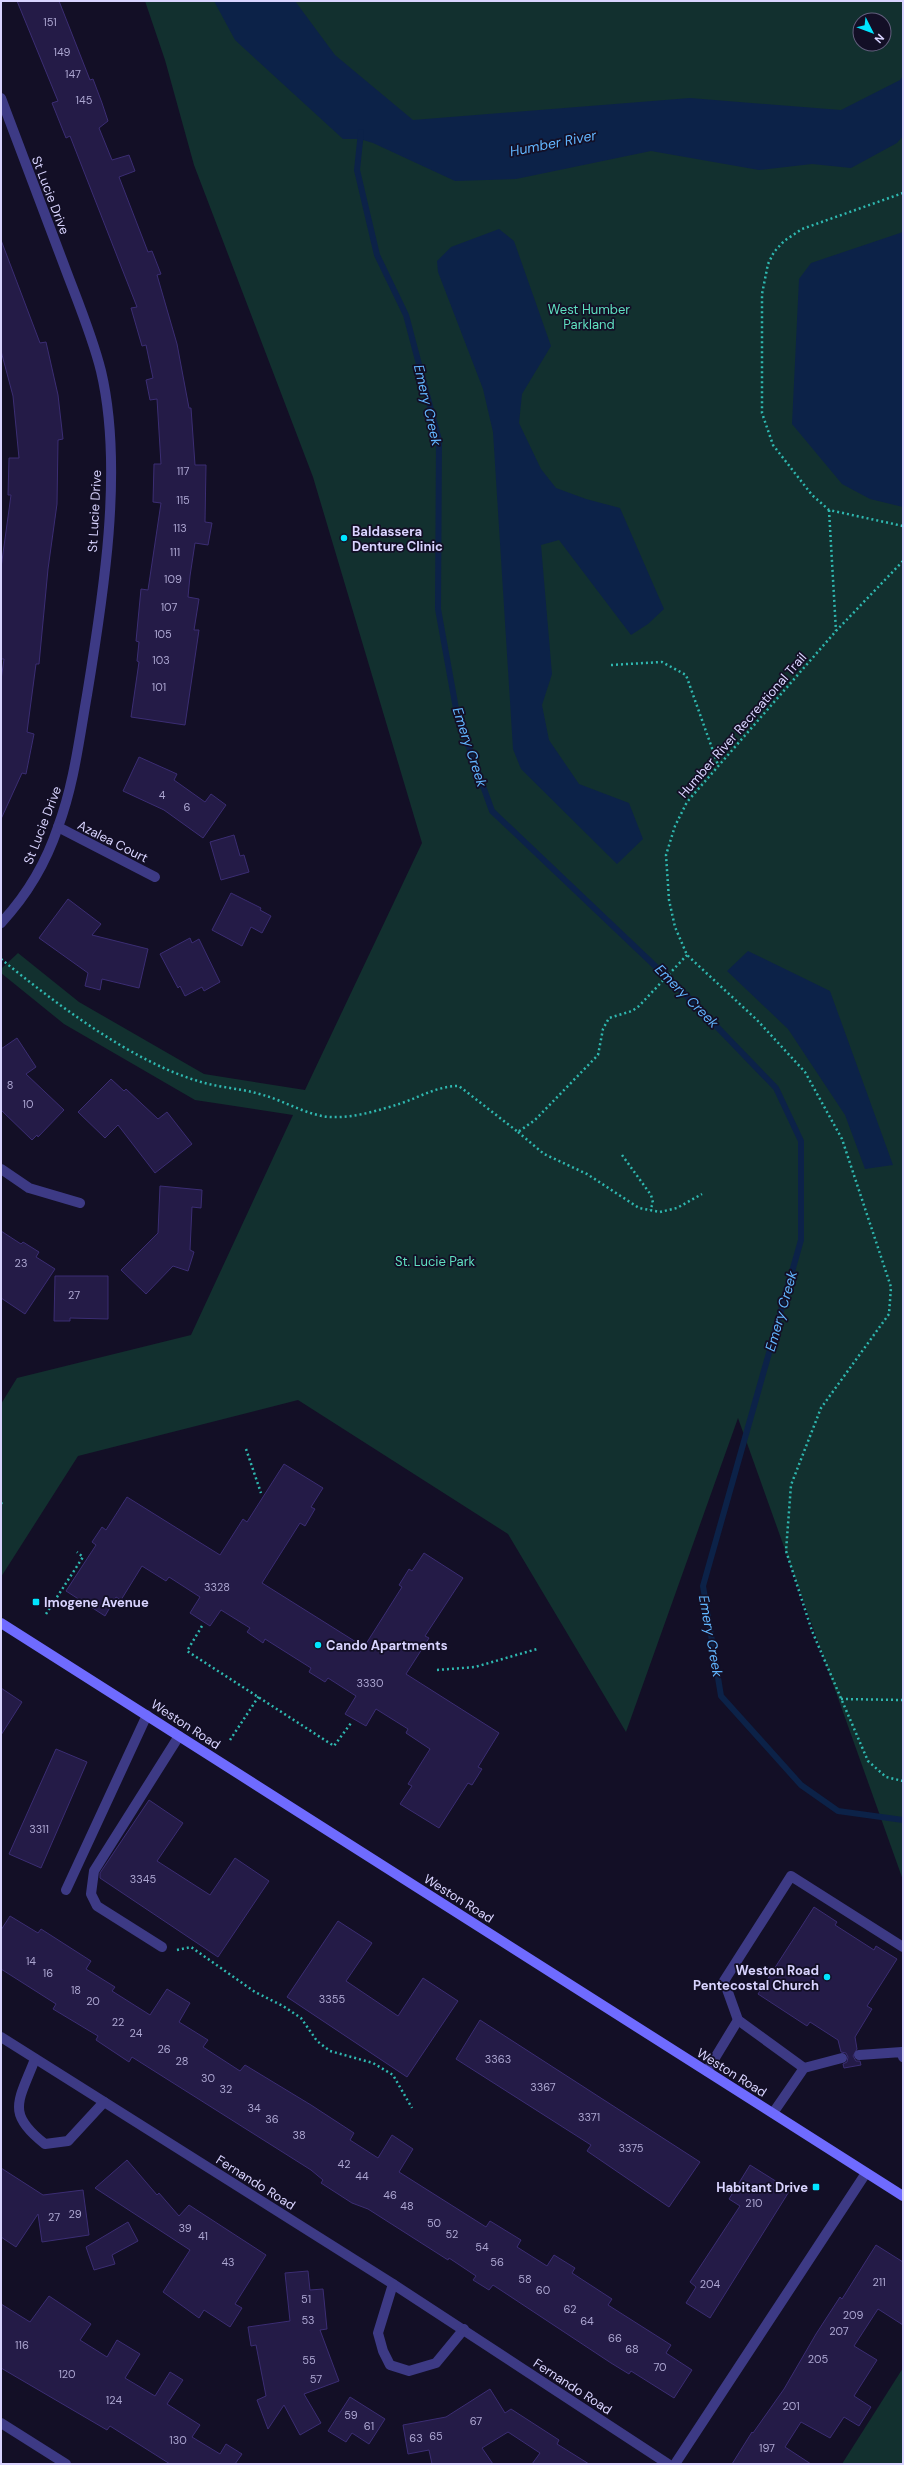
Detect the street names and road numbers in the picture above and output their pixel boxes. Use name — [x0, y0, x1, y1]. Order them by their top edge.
street label: St Lucie Drive — [28, 154, 73, 237]
street label: St Lucie Drive — [84, 469, 105, 553]
street label: Humber River Recreational Trail — [675, 649, 810, 801]
street label: St Lucie Drive — [20, 784, 65, 867]
street label: Azalea Court — [75, 816, 151, 866]
street label: Weston Road — [148, 1696, 224, 1753]
street label: Weston Road — [421, 1870, 497, 1927]
street label: Weston Road — [694, 2044, 770, 2101]
street label: Fernando Road — [213, 2151, 299, 2214]
street label: Fernando Road — [530, 2355, 615, 2418]

